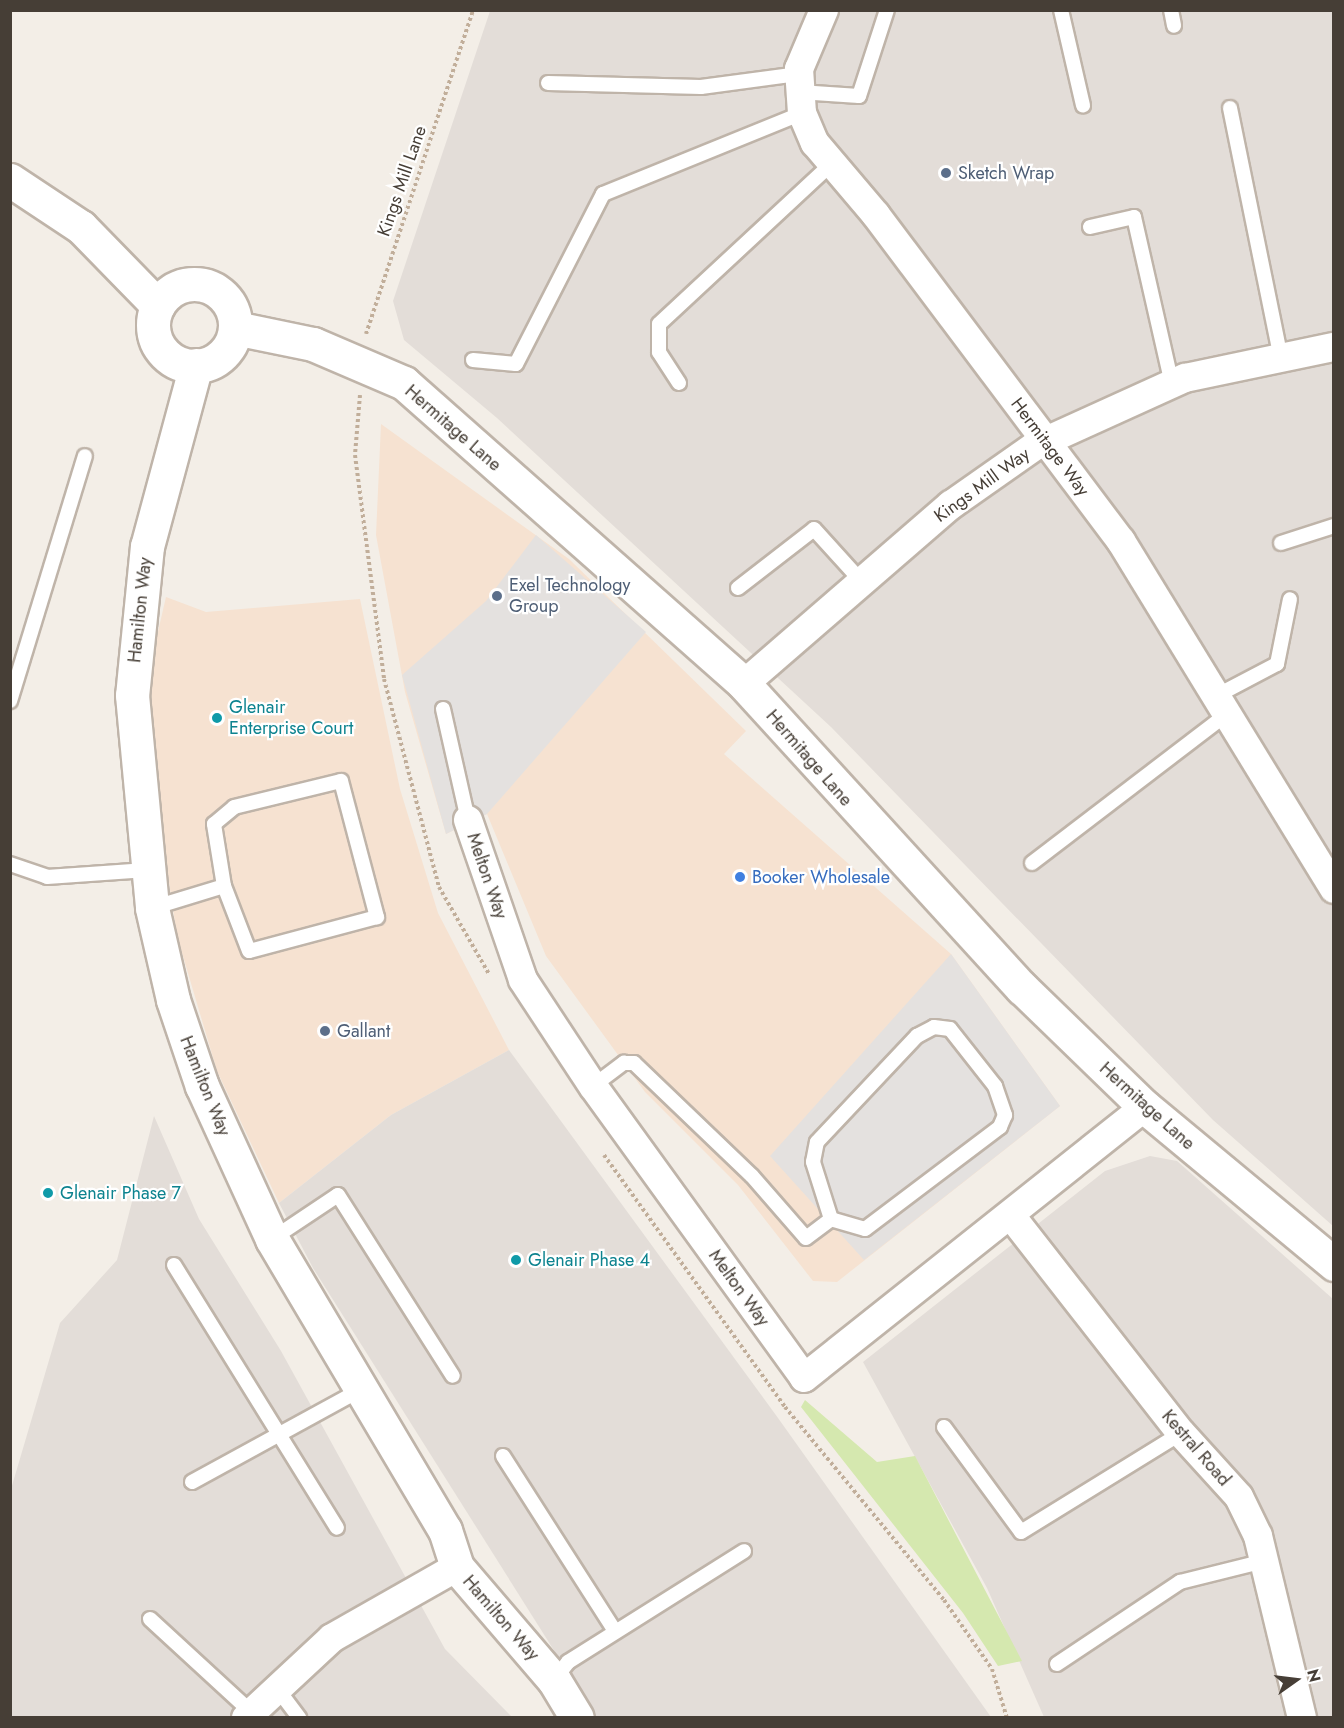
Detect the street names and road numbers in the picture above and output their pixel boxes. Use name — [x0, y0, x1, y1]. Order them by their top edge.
street label: Kings Mill Lane — [373, 123, 431, 239]
street label: Hermitage Lane — [400, 380, 506, 476]
street label: Hermitage Way — [1006, 394, 1094, 500]
street label: Kings Mill Way — [930, 443, 1034, 527]
street label: Hamilton Way — [124, 556, 156, 664]
street label: Hermitage Lane — [761, 705, 857, 811]
street label: Melton Way — [462, 830, 512, 922]
street label: Hamilton Way — [175, 1033, 235, 1139]
street label: Hermitage Lane — [1095, 1058, 1199, 1154]
street label: Melton Way — [704, 1245, 774, 1331]
street label: Kestral Road — [1157, 1406, 1235, 1490]
street label: Hamilton Way — [458, 1571, 544, 1665]

